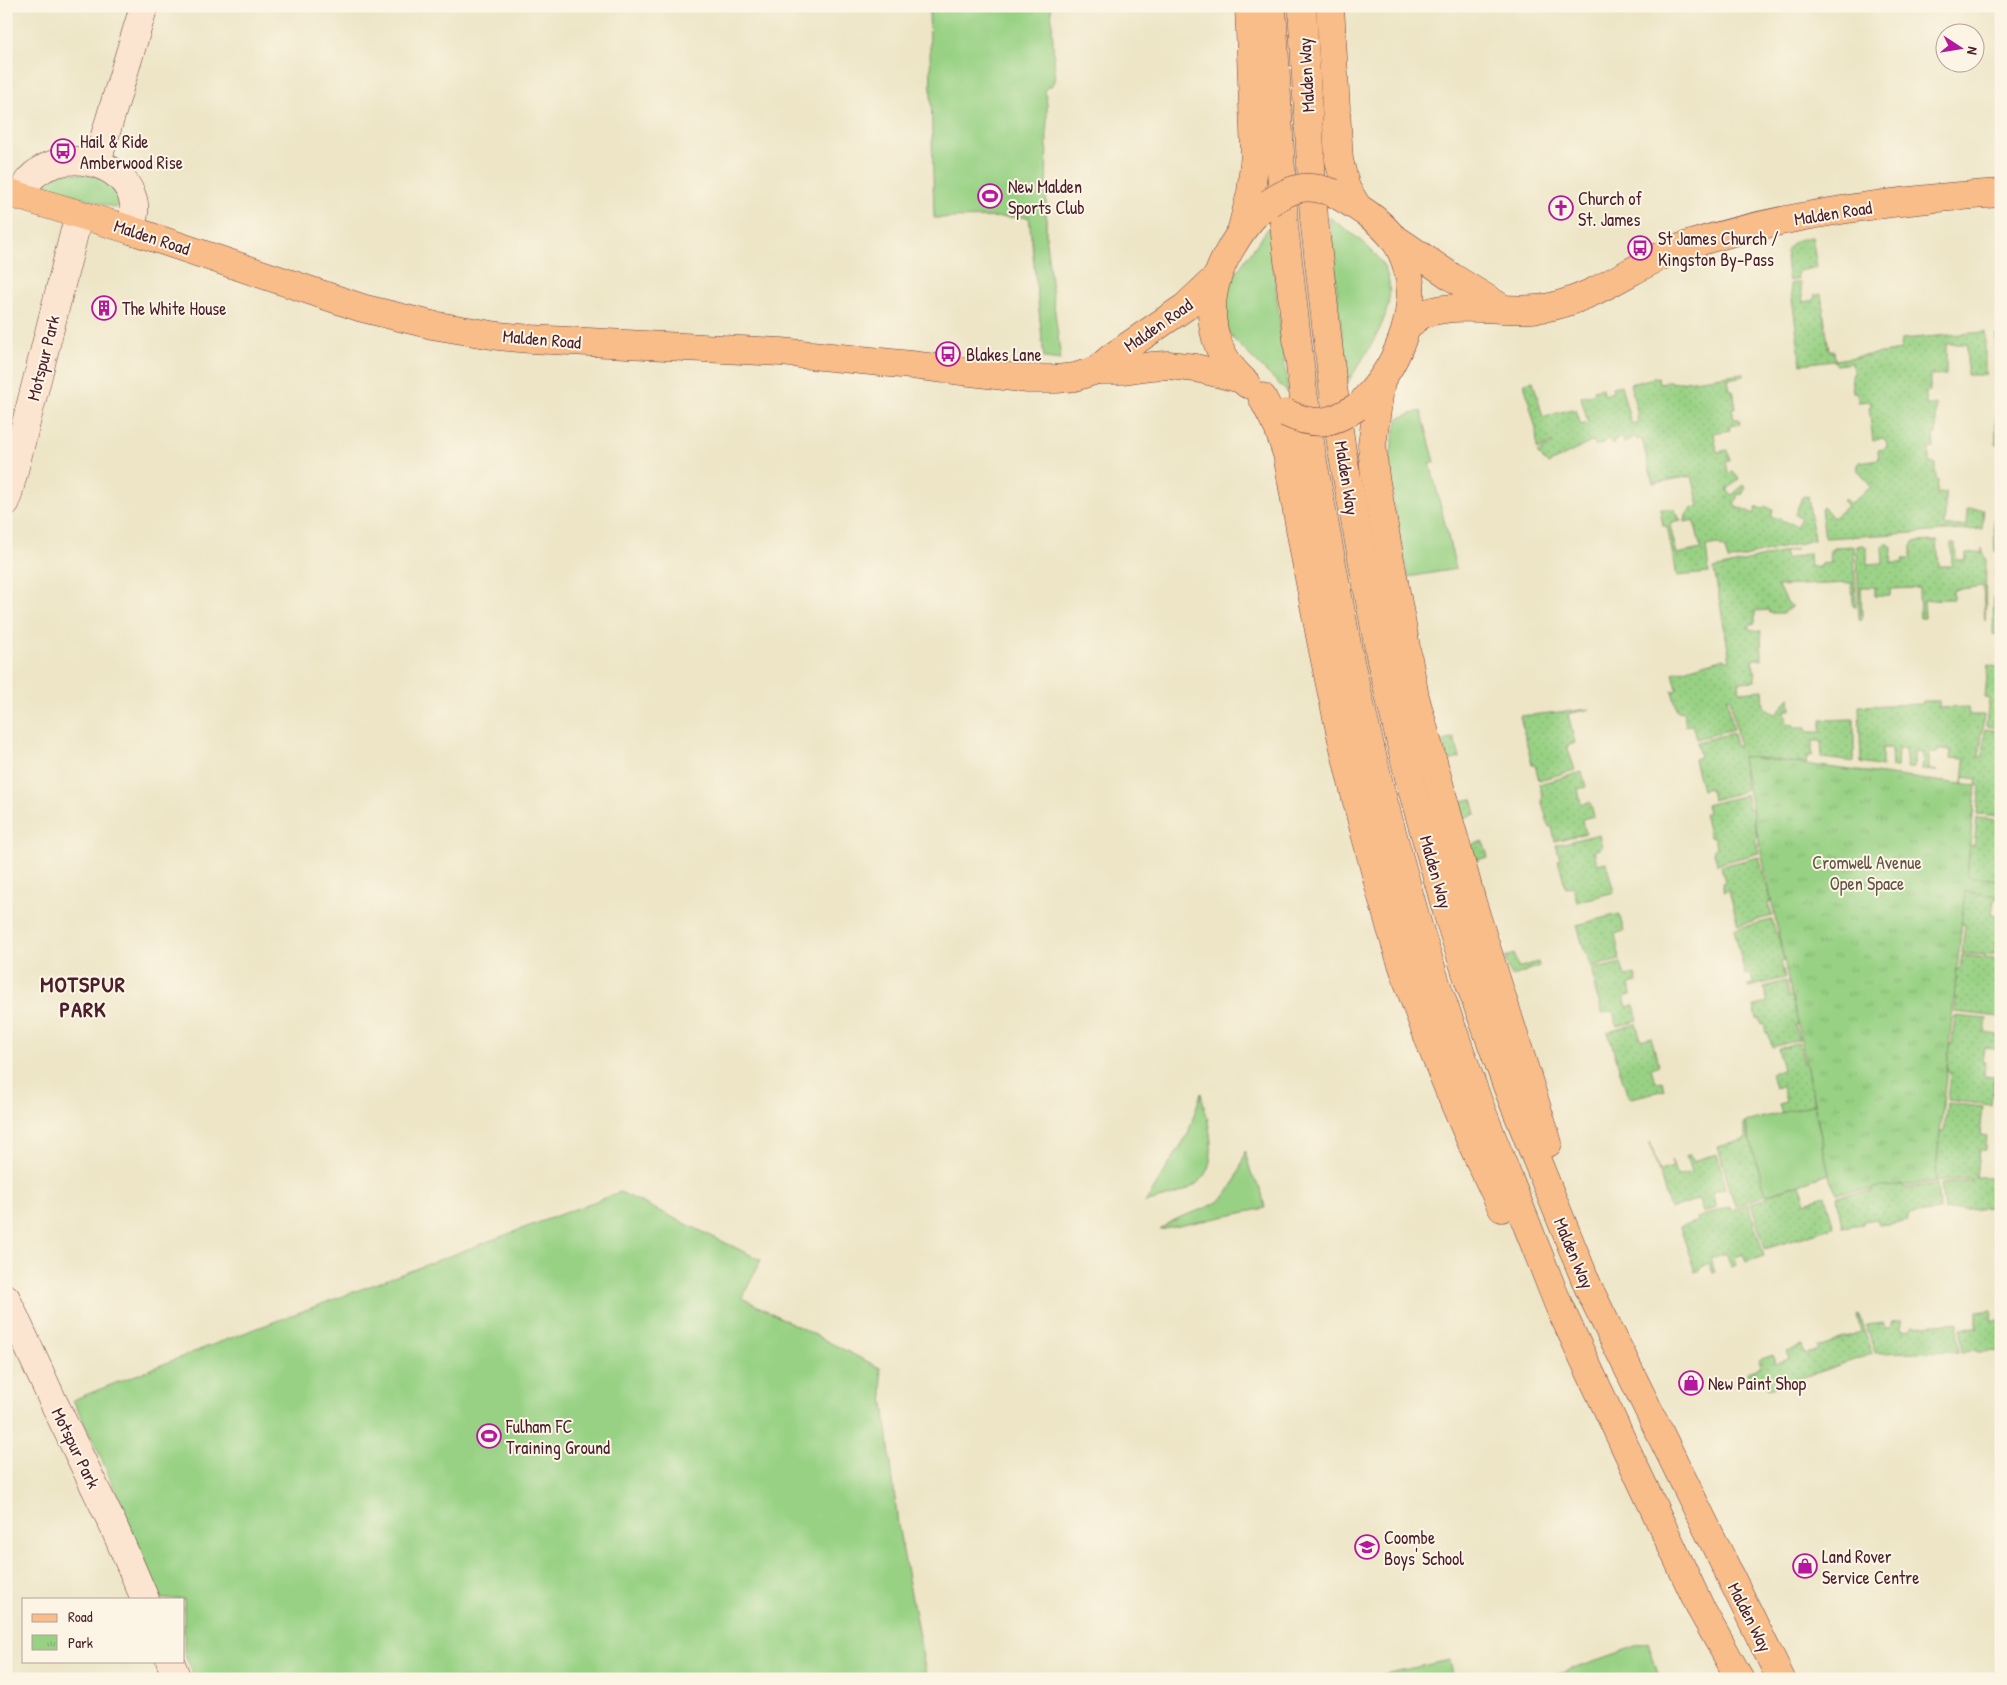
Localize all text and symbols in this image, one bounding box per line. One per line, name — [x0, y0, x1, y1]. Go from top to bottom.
north arrow — [1934, 22, 1984, 72]
street label: Malden Way — [1292, 37, 1320, 113]
text: N — [1963, 45, 1983, 57]
place label: Hail & Ride Amberwood Rise — [80, 129, 183, 175]
bus stop icon: Hail & Ride Amberwood Rise — [50, 138, 76, 164]
place label: New Malden Sports Club — [1008, 174, 1085, 220]
sports icon: New Malden Sports Club — [977, 183, 1003, 209]
place label: Church of St. James — [1578, 186, 1642, 232]
church icon: Church of St. James — [1548, 195, 1574, 221]
street label: Malden Road — [1792, 195, 1874, 231]
street label: Malden Road — [111, 213, 193, 261]
place label: St James Church / Kingston By-Pass — [1658, 226, 1779, 272]
bus stop icon: St James Church / Kingston By-Pass — [1627, 235, 1653, 261]
street label: Malden Road — [1119, 292, 1197, 358]
building icon: The White House — [91, 295, 117, 321]
place label: The White House — [122, 296, 226, 321]
street label: Motspur Park — [20, 312, 66, 403]
street label: Malden Road — [502, 323, 582, 355]
bus stop icon: Blakes Lane — [935, 341, 961, 367]
place label: Blakes Lane — [966, 342, 1042, 367]
street label: Malden Way — [1329, 439, 1365, 517]
street label: Malden Way — [1414, 833, 1458, 912]
park label: Cromwell Avenue Open Space — [1812, 850, 1922, 896]
district label: MOTSPUR PARK — [40, 969, 126, 1024]
street label: Malden Way — [1548, 1214, 1600, 1293]
shop icon: New Paint Shop — [1678, 1370, 1704, 1396]
place label: New Paint Shop — [1708, 1371, 1807, 1396]
street label: Motspur Park — [46, 1403, 107, 1493]
place label: Fulham FC Training Ground — [505, 1414, 610, 1460]
sports icon: Fulham FC Training Ground — [476, 1423, 502, 1449]
place label: Coombe Boys' School — [1384, 1525, 1464, 1571]
school or university icon: Coombe Boys' School — [1354, 1534, 1380, 1560]
place label: Land Rover Service Centre — [1822, 1544, 1919, 1590]
shop icon: Land Rover Service Centre — [1792, 1553, 1818, 1579]
street label: Malden Way — [1722, 1578, 1778, 1656]
legend — [22, 1598, 185, 1662]
text: Road — [68, 1606, 93, 1627]
text: Park — [68, 1632, 93, 1653]

